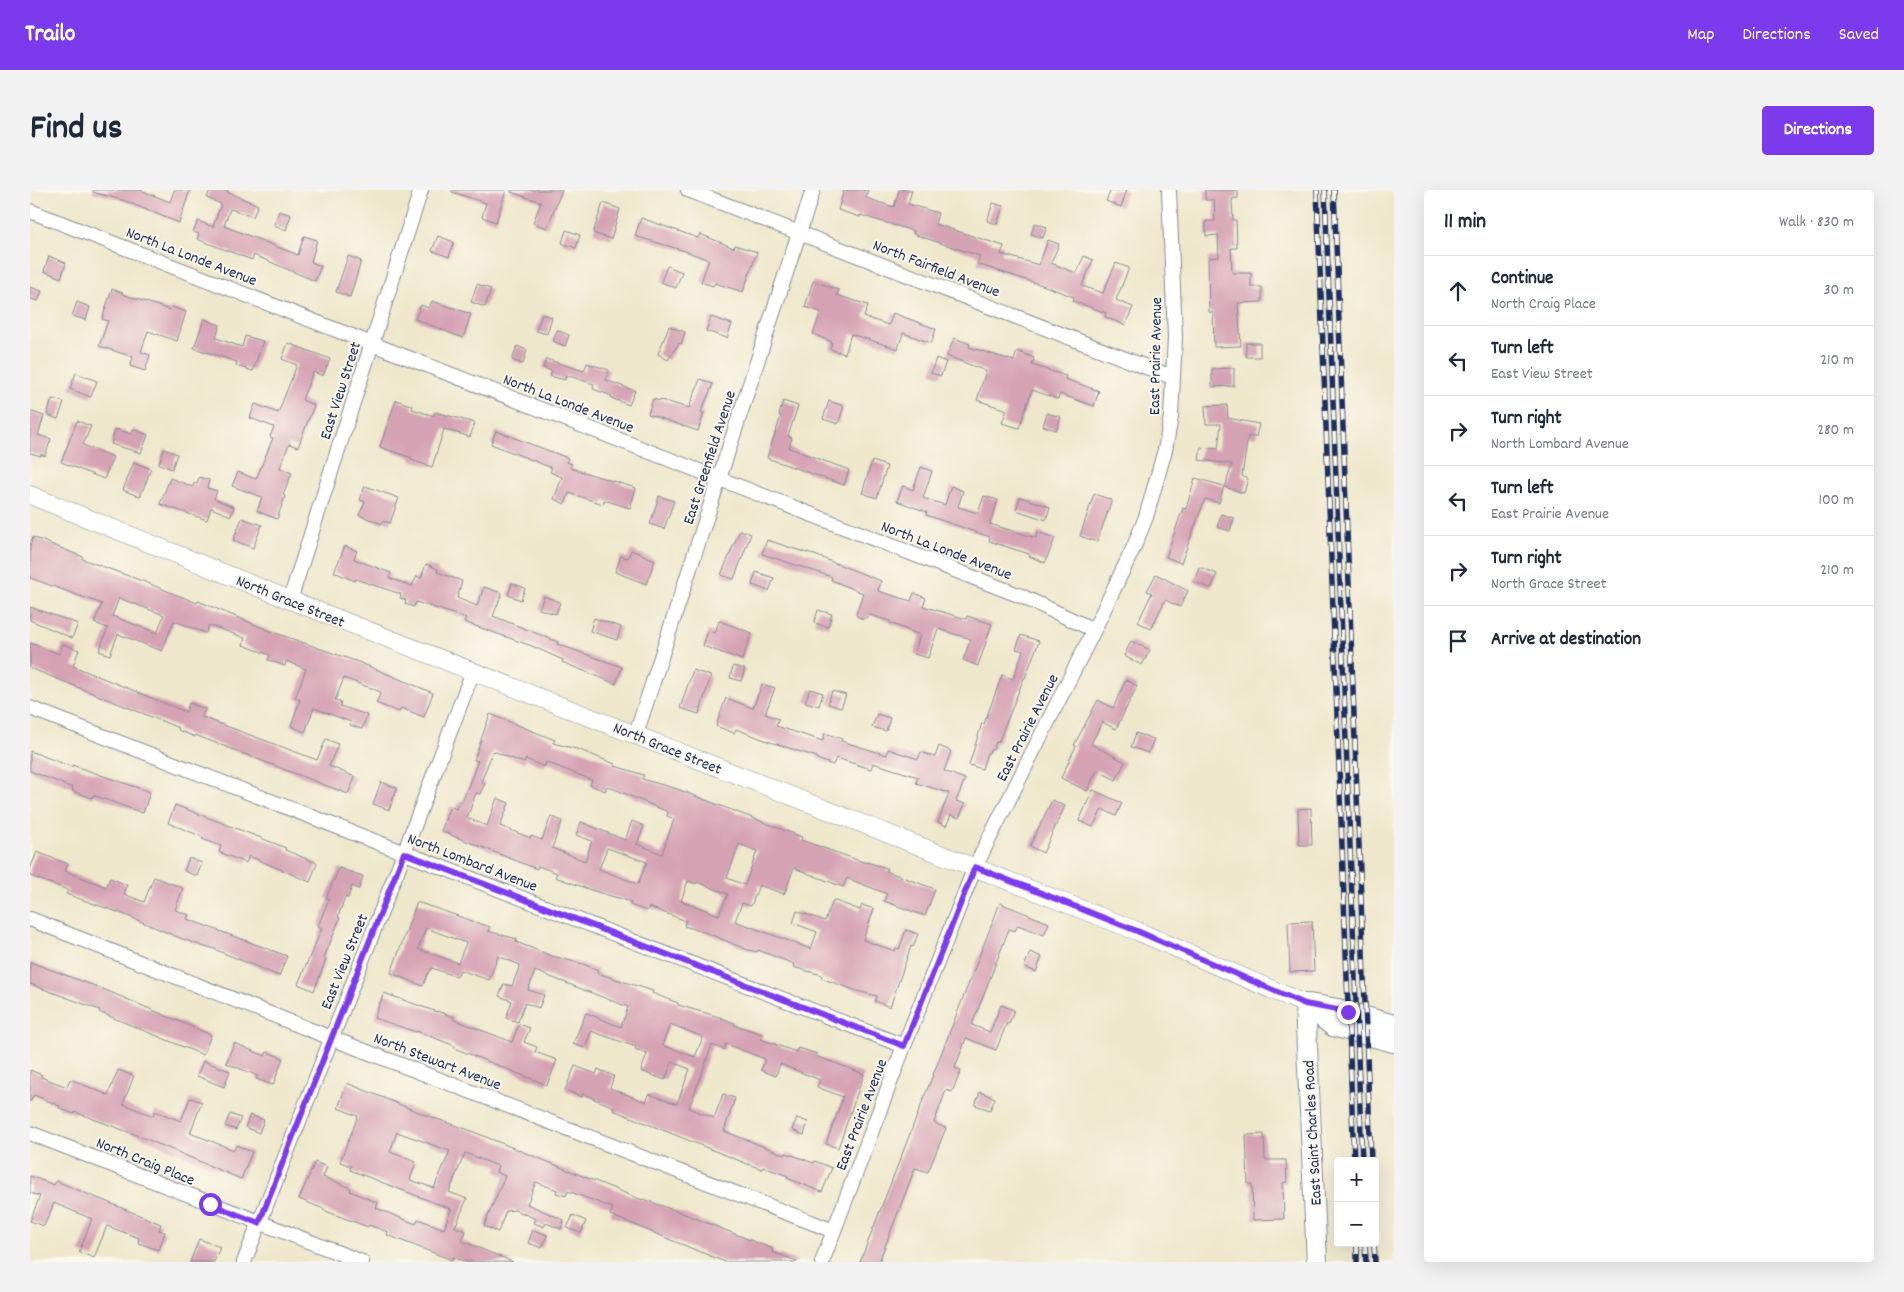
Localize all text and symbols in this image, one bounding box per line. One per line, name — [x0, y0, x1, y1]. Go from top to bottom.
text: Trailo — [25, 18, 76, 52]
text: Map — [1687, 23, 1714, 48]
text: Directions — [1742, 23, 1811, 48]
text: Saved — [1839, 23, 1879, 48]
text: Find us — [30, 105, 122, 155]
button: Directions — [1762, 106, 1874, 155]
text: 11 min — [1444, 208, 1486, 238]
text: Walk · 830 m — [1779, 211, 1854, 234]
street label: North La Londe Avenue — [122, 222, 260, 293]
street label: North Fairfield Avenue — [869, 234, 1003, 304]
text: Continue — [1491, 266, 1553, 293]
icon: ahead — [1444, 277, 1472, 305]
text: 30 m — [1824, 279, 1854, 302]
text: North Craig Place — [1491, 293, 1596, 316]
street label: East Prairie Avenue — [1144, 297, 1169, 415]
text: Turn left — [1491, 336, 1554, 363]
street label: East View Street — [315, 339, 368, 443]
icon: left — [1444, 347, 1472, 375]
text: 210 m — [1820, 349, 1854, 372]
text: East View Street — [1491, 363, 1593, 386]
street label: North La Londe Avenue — [499, 369, 637, 440]
street label: East Greenfield Avenue — [678, 388, 743, 528]
text: Turn right — [1491, 406, 1562, 433]
icon: right — [1444, 417, 1472, 445]
text: 280 m — [1817, 419, 1854, 442]
text: North Lombard Avenue — [1491, 433, 1629, 456]
text: Turn left — [1491, 476, 1554, 503]
icon: left — [1444, 487, 1472, 515]
text: 100 m — [1818, 489, 1854, 512]
text: East Prairie Avenue — [1491, 503, 1609, 526]
street label: North La Londe Avenue — [877, 516, 1015, 587]
text: Turn right — [1491, 546, 1562, 573]
icon: right — [1444, 557, 1472, 585]
text: 210 m — [1820, 559, 1854, 582]
street label: North Grace Street — [232, 570, 348, 635]
text: North Grace Street — [1491, 573, 1606, 596]
icon: arrive — [1444, 627, 1472, 655]
text: Arrive at destination — [1491, 627, 1641, 654]
street label: East Prairie Avenue — [991, 670, 1065, 786]
street label: North Grace Street — [609, 717, 725, 782]
street label: North Lombard Avenue — [404, 828, 541, 899]
street label: East View Street — [316, 910, 375, 1013]
route end — [1337, 1001, 1360, 1024]
street label: North Stewart Avenue — [370, 1027, 504, 1097]
street label: East Prairie Avenue — [830, 1056, 894, 1174]
street label: East Saint Charles Road — [1298, 1060, 1329, 1206]
street label: North Craig Place — [92, 1132, 198, 1193]
map controls — [1334, 1157, 1379, 1247]
button: + — [1334, 1157, 1379, 1202]
route start — [199, 1193, 222, 1216]
button: − — [1334, 1202, 1379, 1247]

